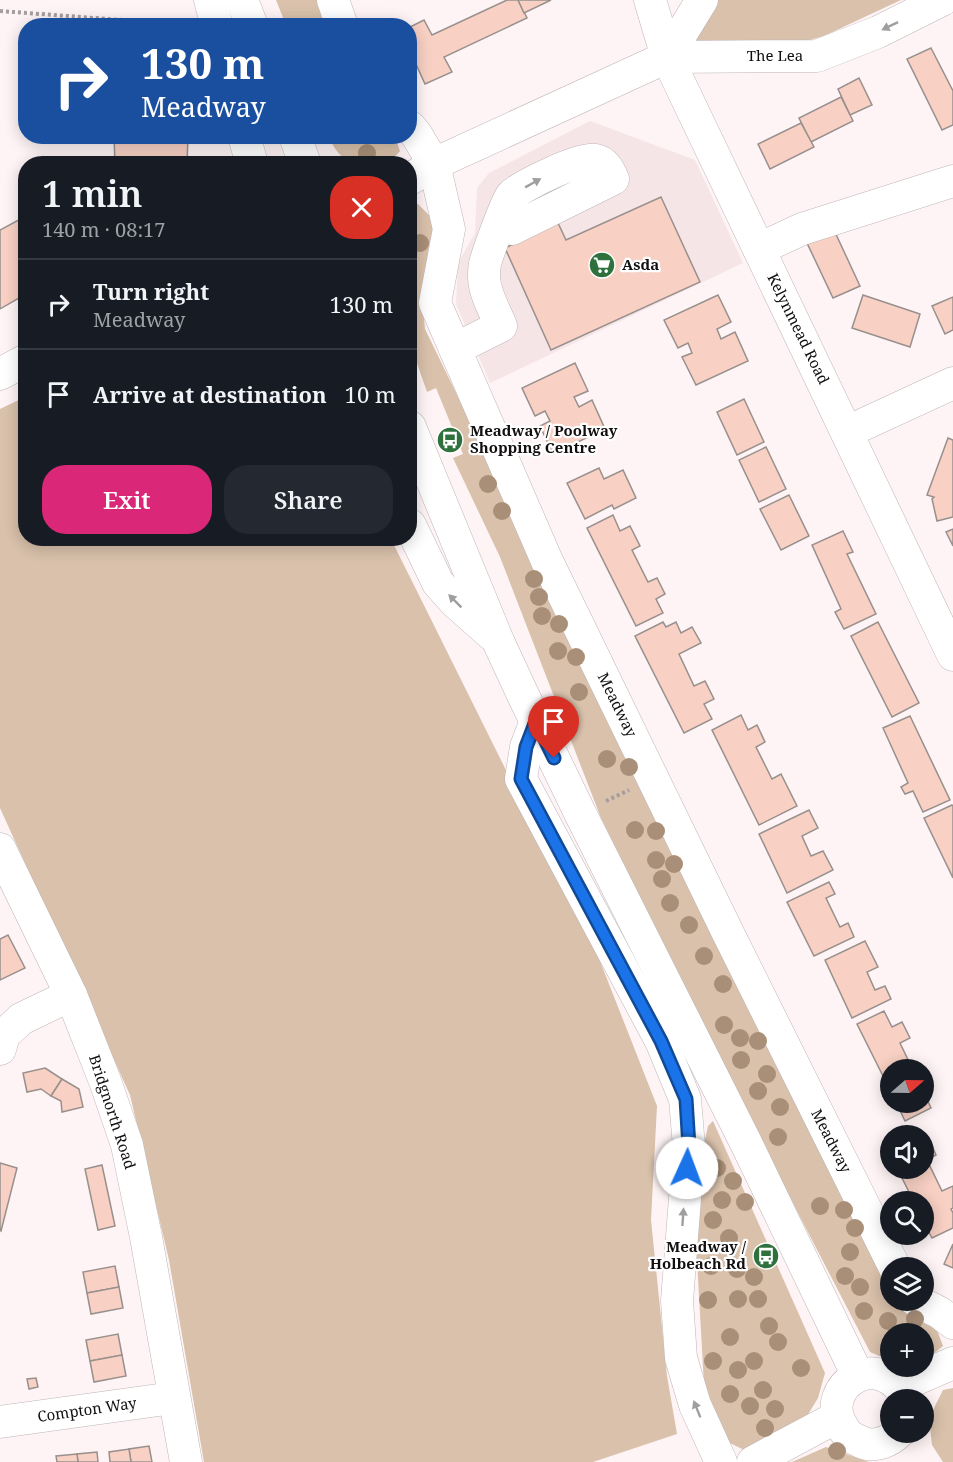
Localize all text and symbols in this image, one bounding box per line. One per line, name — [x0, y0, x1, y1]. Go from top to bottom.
one-way arrow — [881, 21, 898, 30]
text: 130 m — [141, 34, 265, 91]
icon: right — [42, 42, 120, 120]
street label: The Lea — [747, 45, 803, 65]
text: Meadway — [141, 88, 266, 125]
text: 1 min — [42, 169, 143, 218]
button: close — [330, 176, 393, 239]
one-way arrow — [525, 178, 542, 188]
text: 140 m · 08:17 — [42, 216, 165, 243]
supermarket icon: Asda — [587, 250, 617, 280]
place label: Asda — [622, 254, 659, 274]
street label: Kelynmead Road — [763, 270, 834, 387]
text: Turn right — [93, 276, 209, 306]
icon: right — [42, 288, 75, 321]
text: 130 m — [330, 289, 393, 319]
text: Meadway — [93, 306, 185, 333]
icon: arrive — [42, 378, 75, 411]
text: Arrive at destination — [93, 379, 327, 409]
text: 10 m — [345, 379, 396, 409]
place label: Meadway / Poolway Shopping Centre — [470, 420, 618, 457]
bus stop icon: Meadway / Poolway Shopping Centre — [435, 425, 465, 455]
button: Exit — [42, 465, 212, 534]
button: Share — [224, 465, 393, 534]
one-way arrow — [449, 595, 463, 609]
street label: Meadway — [594, 669, 642, 741]
pin — [528, 696, 579, 758]
icon: arrive — [537, 705, 570, 738]
street label: Bridgnorth Road — [85, 1052, 141, 1171]
north arrow — [880, 1059, 934, 1113]
map controls — [880, 1059, 934, 1443]
street label: Meadway — [807, 1105, 857, 1176]
button: sound — [880, 1125, 934, 1179]
position arrow — [655, 1136, 719, 1200]
button: search — [880, 1191, 934, 1245]
one-way arrow — [679, 1207, 688, 1226]
place label: Meadway / Holbeach Rd — [650, 1236, 747, 1273]
bus stop icon: Meadway / Holbeach Rd — [751, 1241, 781, 1271]
button: layers — [880, 1257, 934, 1311]
button: + — [880, 1323, 934, 1377]
button: − — [880, 1389, 934, 1443]
street label: Compton Way — [36, 1392, 138, 1426]
one-way arrow — [692, 1399, 702, 1417]

